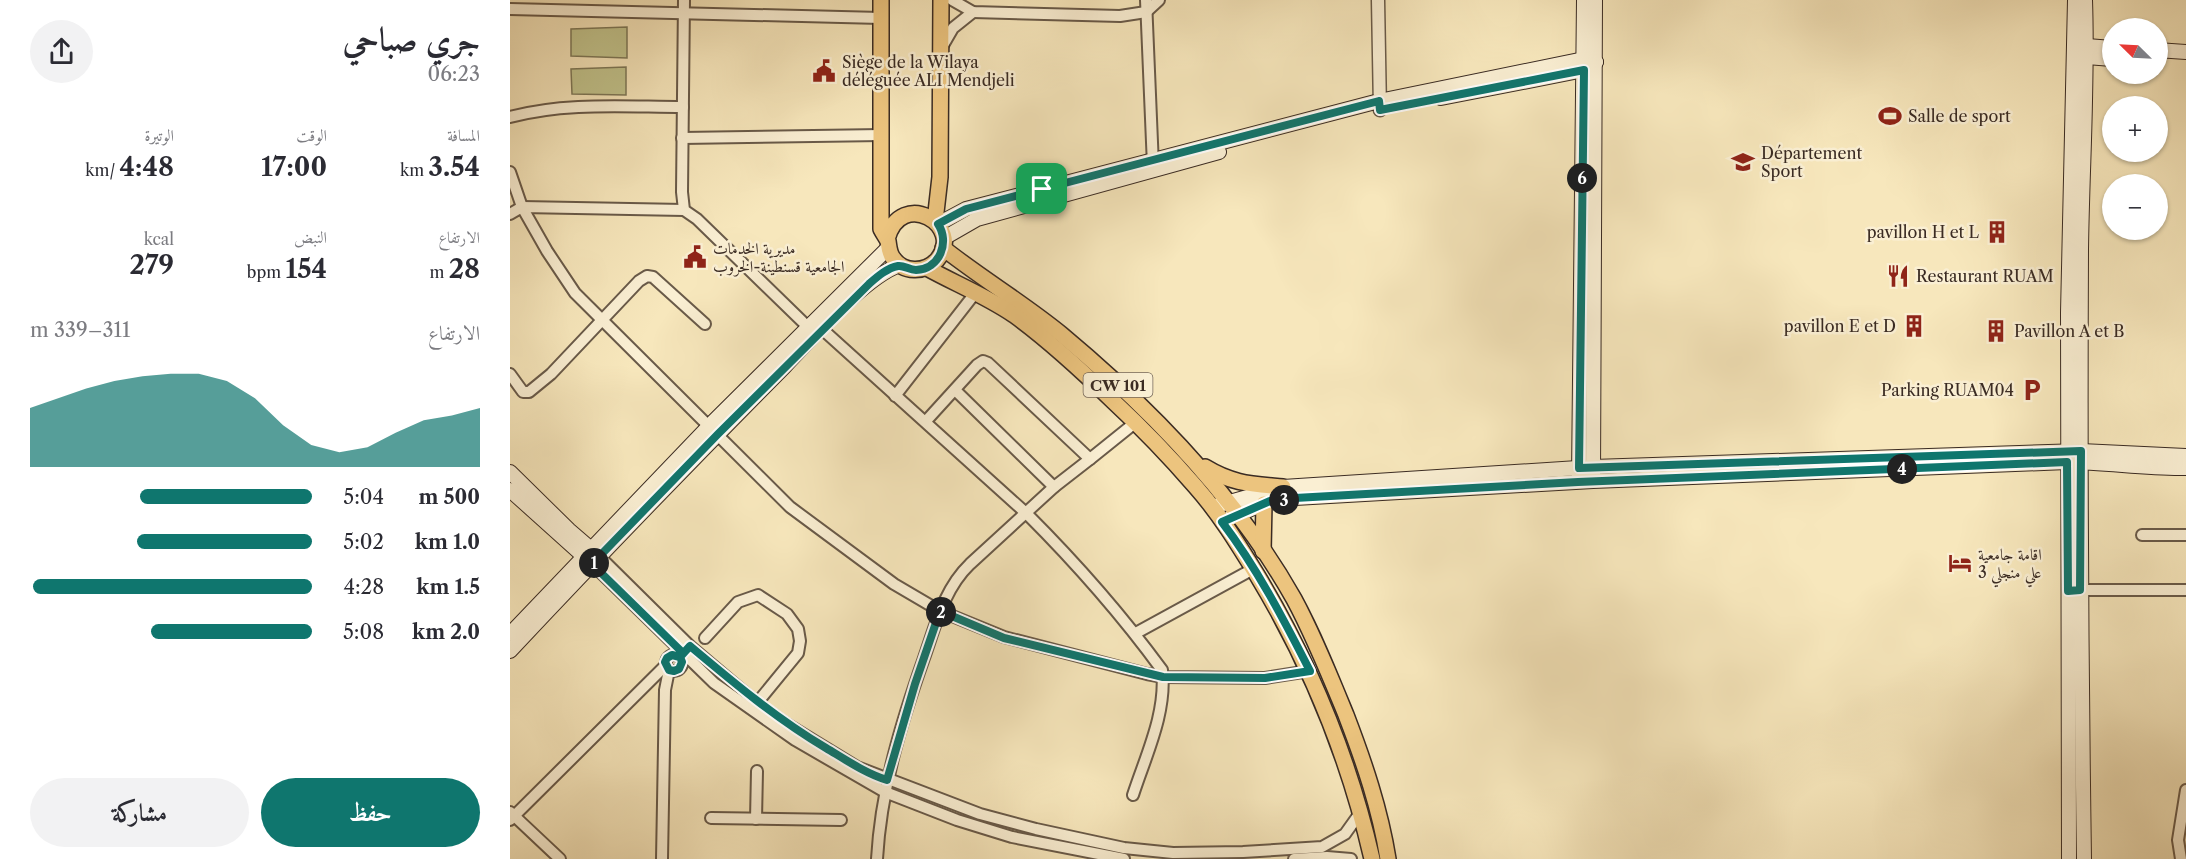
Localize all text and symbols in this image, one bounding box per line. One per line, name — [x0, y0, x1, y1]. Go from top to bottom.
north arrow — [2102, 18, 2168, 84]
map controls — [2102, 18, 2168, 240]
text: جري صباحي — [343, 19, 480, 60]
button: share — [30, 20, 93, 83]
place label: Siège de la Wilaya déléguée ALI Mendjeli — [842, 52, 1015, 90]
public building icon: Siège de la Wilaya déléguée ALI Mendjeli — [811, 58, 837, 84]
text: 06:23 — [427, 62, 480, 86]
button: + — [2102, 96, 2168, 162]
sports icon: Salle de sport — [1877, 103, 1903, 129]
place label: Salle de sport — [1908, 106, 2011, 126]
text: الوتيرة — [144, 125, 174, 145]
text: الوقت — [296, 125, 327, 145]
text: المسافة — [447, 125, 480, 145]
place label: Département Sport — [1761, 143, 1862, 181]
school or university icon: Département Sport — [1730, 149, 1756, 175]
text: 4:48 — [119, 151, 174, 183]
text: 17:00 — [261, 151, 327, 183]
text: 3.54 — [428, 151, 480, 183]
text: /km — [85, 160, 119, 180]
text: km — [400, 160, 428, 180]
pin — [1016, 163, 1067, 214]
pin: 6 — [1567, 163, 1597, 193]
text: 6 — [1577, 168, 1587, 188]
icon: arrive — [1025, 172, 1058, 205]
button: − — [2102, 174, 2168, 240]
building icon: pavillon H et L — [1984, 219, 2010, 245]
place label: pavillon H et L — [1867, 222, 1980, 242]
text: النبض — [294, 227, 327, 247]
text: الارتفاع — [438, 227, 480, 247]
text: kcal — [144, 229, 174, 249]
place label: مديرية الخدمات الجامعية قسنطينة-الخروب — [713, 238, 845, 277]
public building icon: مديرية الخدمات الجامعية قسنطينة-الخروب — [682, 244, 708, 270]
text: 279 — [130, 249, 174, 281]
text: 154 — [286, 253, 327, 285]
text: 28 — [449, 253, 480, 285]
text: bpm — [247, 262, 286, 282]
text: m — [429, 262, 449, 282]
restaurant icon: Restaurant RUAM — [1885, 263, 1911, 289]
place label: Restaurant RUAM — [1916, 266, 2054, 286]
building icon: pavillon E et D — [1901, 313, 1927, 339]
place label: pavillon E et D — [1784, 316, 1896, 336]
text: 311–339 m — [30, 318, 130, 342]
building icon: Pavillon A et B — [1983, 318, 2009, 344]
text: الارتفاع — [428, 321, 480, 345]
place label: Pavillon A et B — [2014, 321, 2124, 341]
road number: CW 101 — [1084, 373, 1152, 397]
parking icon: Parking RUAM04 — [2019, 377, 2045, 403]
place label: Parking RUAM04 — [1881, 380, 2014, 400]
pin: 4 — [1887, 454, 1917, 484]
text: 4 — [1897, 459, 1907, 479]
text: 5:04 — [343, 485, 384, 509]
text: 500 m — [419, 485, 480, 509]
pin: 3 — [1269, 485, 1299, 515]
text: 3 — [1279, 490, 1289, 510]
text: 5:02 — [343, 530, 384, 554]
text: 1.0 km — [415, 530, 480, 554]
place label: اقامة جامعية علي منجلي 3 — [1978, 544, 2042, 588]
pin: 1 — [579, 548, 609, 578]
hotel icon: اقامة جامعية علي منجلي 3 — [1947, 550, 1973, 576]
text: 1 — [590, 553, 598, 573]
text: 4:28 — [343, 575, 384, 599]
text: 1.5 km — [416, 575, 480, 599]
pin: 2 — [926, 597, 956, 627]
text: 2 — [936, 602, 946, 622]
text: 5:08 — [343, 620, 384, 644]
text: 2.0 km — [412, 620, 480, 644]
button: مشاركة — [30, 778, 249, 847]
button: حفظ — [261, 778, 480, 847]

